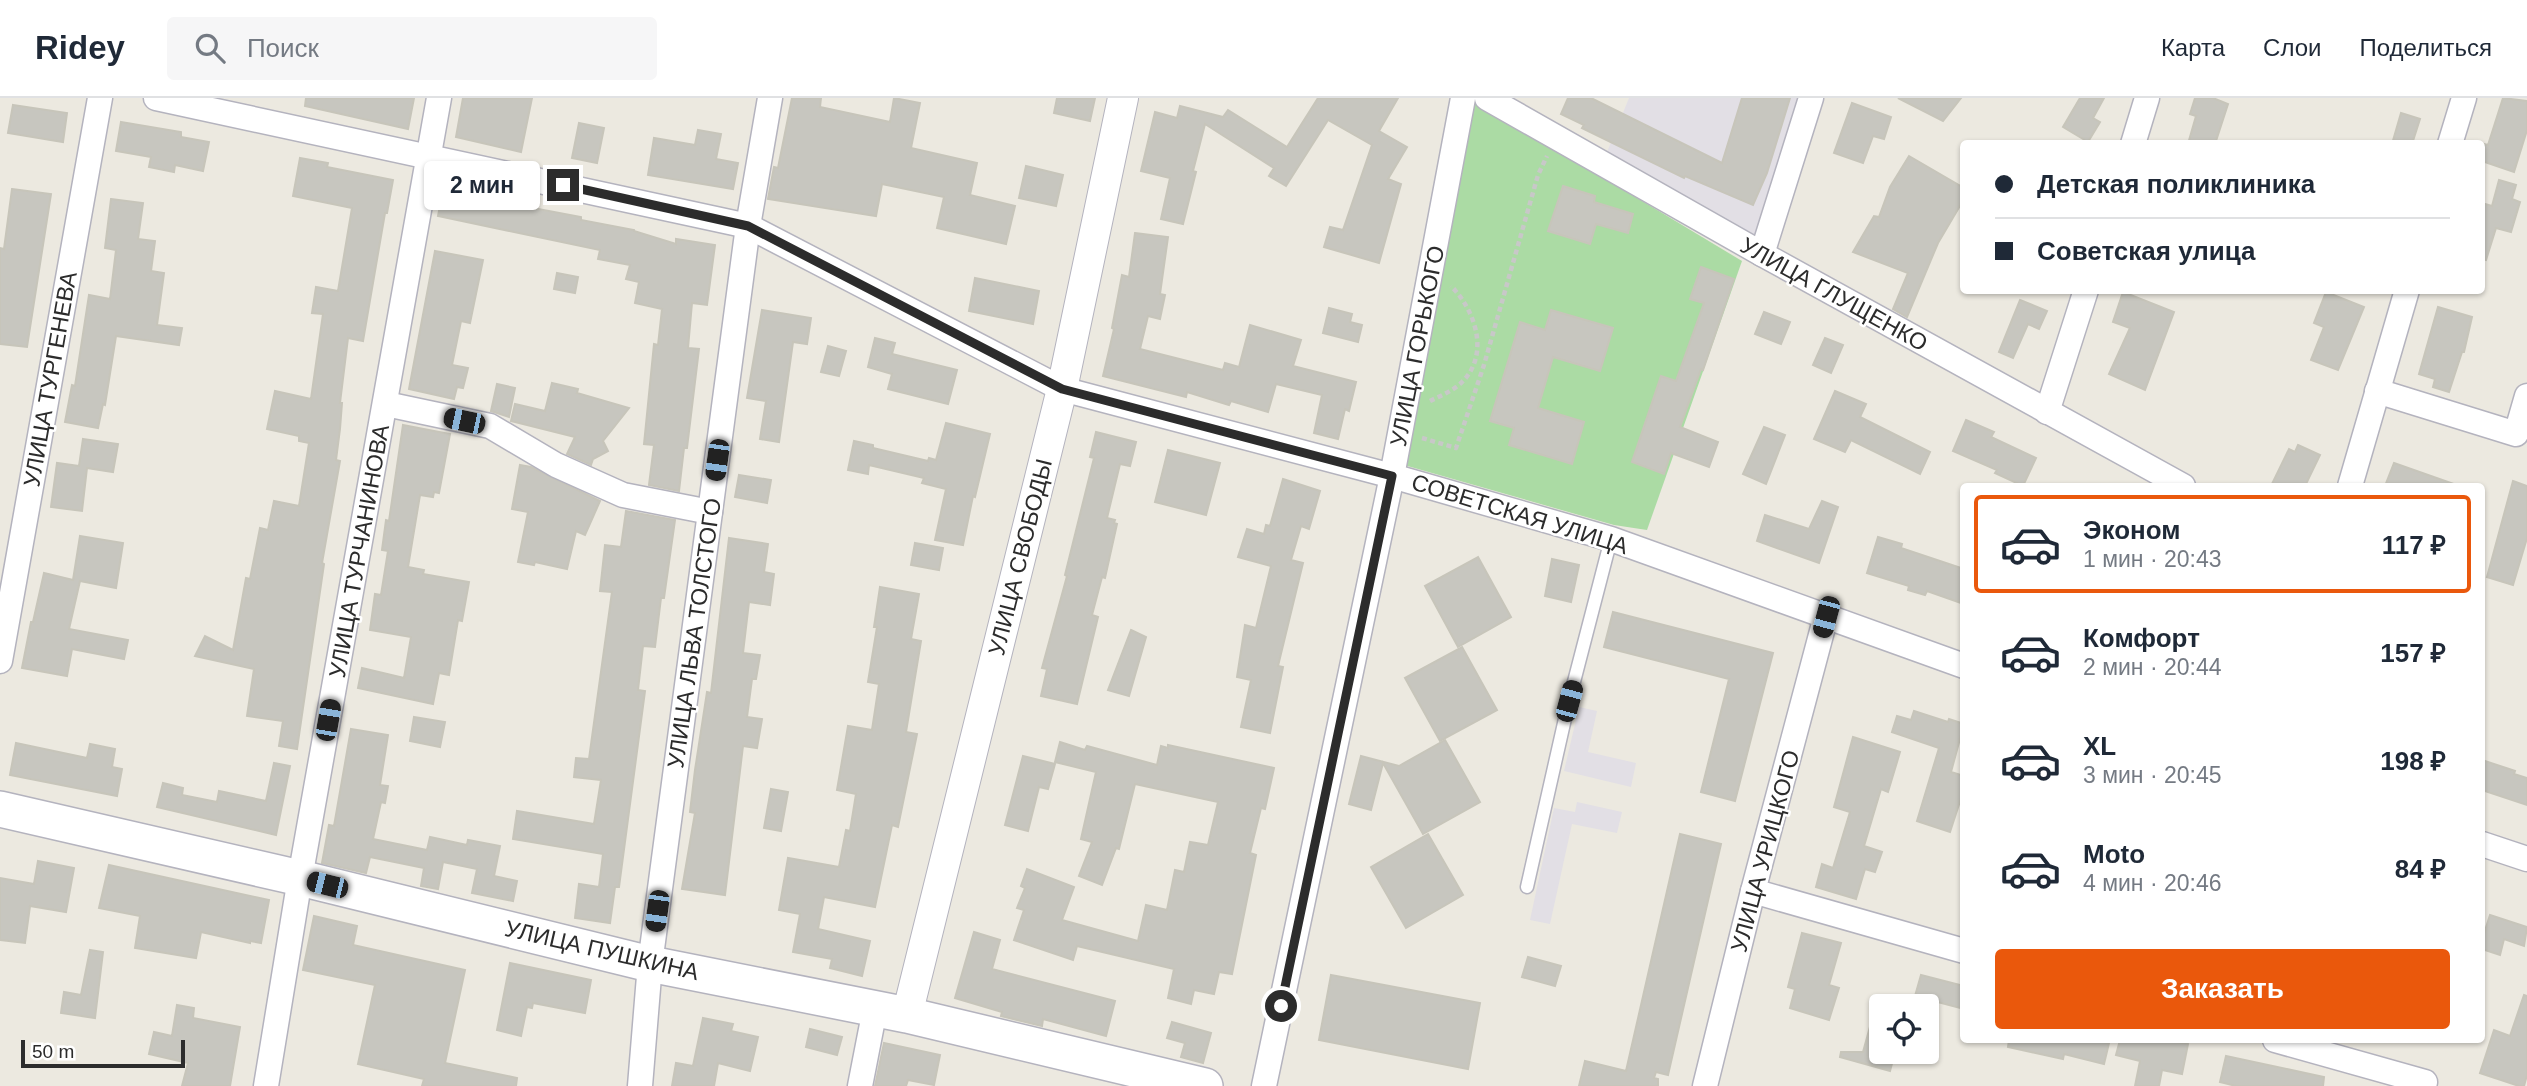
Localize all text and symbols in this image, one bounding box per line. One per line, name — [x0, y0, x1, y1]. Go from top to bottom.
search box — [167, 17, 657, 80]
text: Ridey — [35, 29, 125, 66]
icon: search — [191, 29, 229, 67]
text: Поиск — [247, 33, 319, 63]
text: Карта — [2161, 34, 2225, 61]
text: Слои — [2263, 34, 2321, 61]
text: Поделиться — [2359, 34, 2492, 61]
callout: 2 мин — [423, 160, 538, 210]
route end — [547, 169, 579, 201]
text: Детская поликлиника — [2037, 169, 2315, 199]
text: 2 мин — [450, 172, 514, 198]
street label: УЛИЦА ГЛУЩЕНКО — [1736, 232, 1932, 356]
text: Советская улица — [2037, 236, 2256, 266]
street label: УЛИЦА ГОРЬКОГО — [1385, 243, 1449, 449]
street label: УЛИЦА ТУРГЕНЕВА — [18, 269, 82, 489]
car — [442, 406, 487, 436]
street label: УЛИЦА ТУРЧАНИНОВА — [324, 422, 394, 680]
car — [704, 438, 731, 482]
street label: УЛИЦА СВОБОДЫ — [983, 456, 1057, 658]
street label: СОВЕТСКАЯ УЛИЦА — [1409, 469, 1632, 560]
street label: УЛИЦА ЛЬВА ТОЛСТОГО — [662, 496, 726, 770]
icon: car — [1999, 513, 2062, 576]
text: Эконом — [2083, 515, 2181, 545]
text: 117 ₽ — [2382, 530, 2446, 560]
text: 1 мин · 20:43 — [2083, 546, 2222, 572]
car — [1811, 594, 1842, 640]
icon: car — [1999, 621, 2062, 684]
text: Комфорт — [2083, 623, 2200, 653]
text: 157 ₽ — [2380, 638, 2446, 668]
text: 2 мин · 20:44 — [2083, 654, 2222, 680]
car — [1554, 678, 1585, 724]
car — [315, 697, 342, 743]
icon: car — [1999, 729, 2062, 792]
text: XL — [2083, 731, 2116, 761]
text: 198 ₽ — [2380, 746, 2446, 776]
street label: УЛИЦА УРИЦКОГО — [1726, 747, 1804, 955]
text: 3 мин · 20:45 — [2083, 762, 2222, 788]
icon: car — [1999, 837, 2062, 900]
text: Moto — [2083, 839, 2145, 869]
text: 84 ₽ — [2395, 854, 2446, 884]
car — [305, 870, 350, 900]
text: 4 мин · 20:46 — [2083, 870, 2222, 896]
car — [644, 889, 671, 933]
street label: УЛИЦА ПУШКИНА — [502, 915, 702, 985]
button: Заказать — [1995, 949, 2450, 1029]
route start — [1265, 990, 1297, 1022]
map controls — [1869, 994, 1939, 1064]
button: locate — [1869, 994, 1939, 1064]
scale bar — [21, 1037, 186, 1069]
text: 50 m — [32, 1041, 74, 1062]

